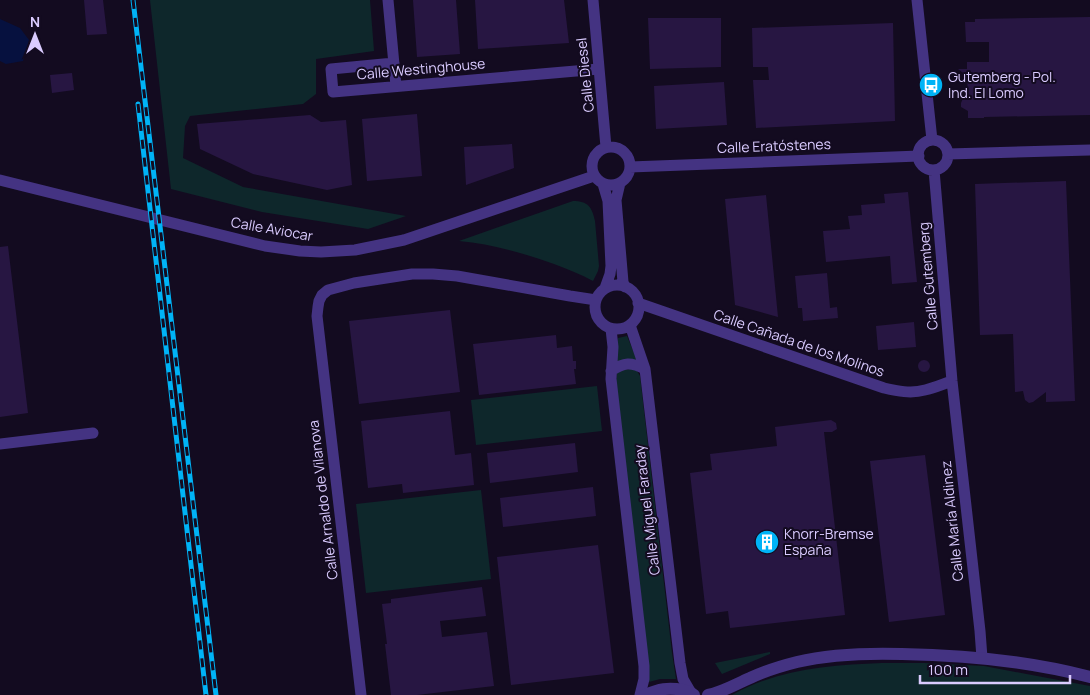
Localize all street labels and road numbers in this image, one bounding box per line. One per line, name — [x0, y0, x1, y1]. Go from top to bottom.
street label: Calle Diesel — [571, 37, 598, 113]
street label: Calle Westinghouse — [356, 53, 486, 84]
street label: Calle Eratóstenes — [717, 134, 831, 157]
street label: Calle Aviocar — [230, 212, 315, 245]
street label: Calle Gutemberg — [913, 221, 942, 331]
street label: Calle Cañada de los Molinos — [711, 304, 887, 381]
street label: Calle Arnaldo de Vilanova — [303, 419, 342, 581]
street label: Calle Miguel Faraday — [629, 443, 664, 576]
street label: Calle María Aldinez — [936, 460, 967, 582]

